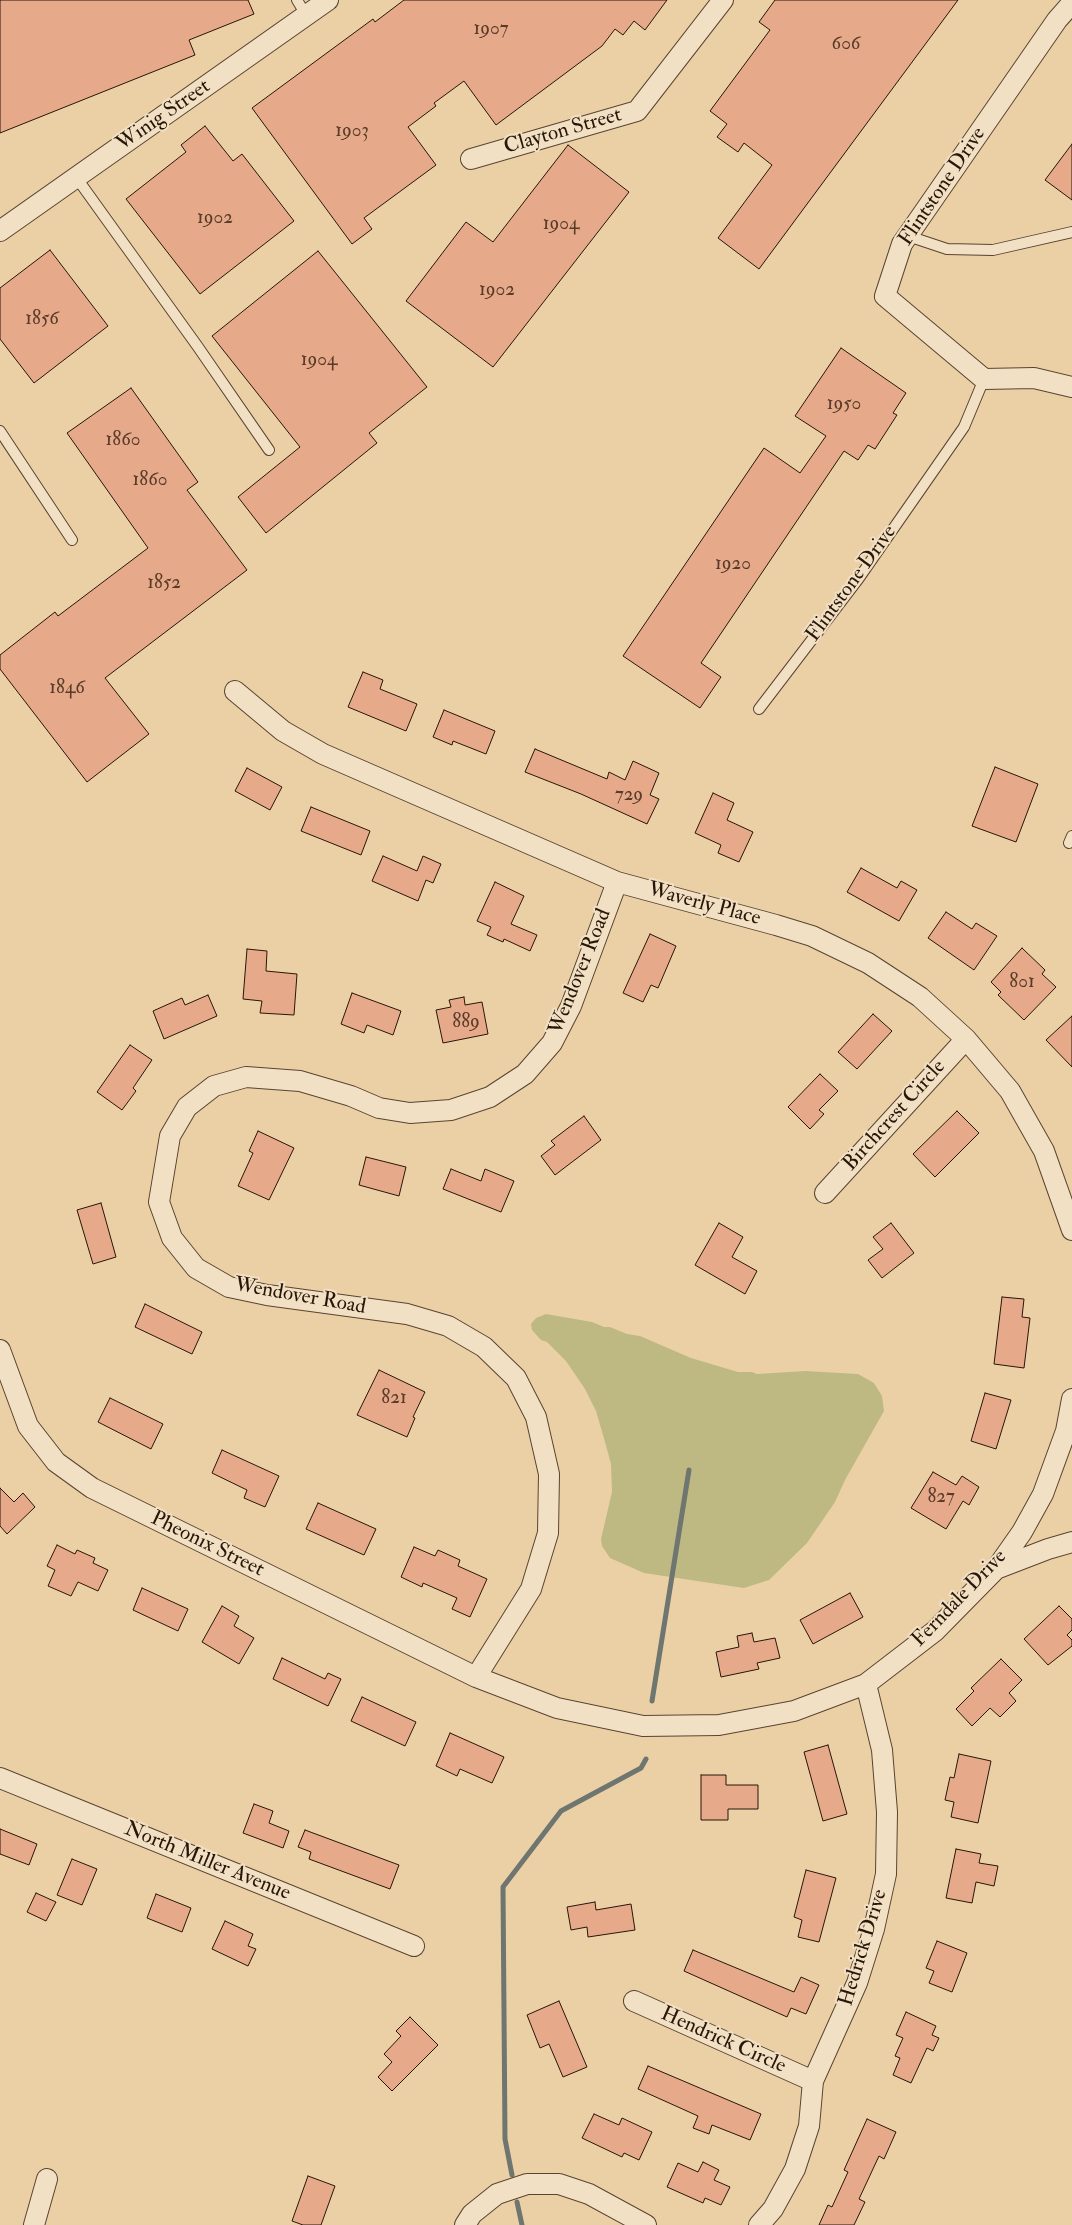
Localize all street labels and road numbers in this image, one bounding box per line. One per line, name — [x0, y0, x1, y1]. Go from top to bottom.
street label: Winig Street — [112, 74, 216, 158]
street label: Clayton Street — [501, 103, 625, 161]
street label: Flintstone Drive — [894, 123, 992, 251]
street label: Flintstone Drive — [801, 521, 903, 647]
street label: Waverly Place — [645, 878, 763, 932]
street label: Wendover Road — [544, 906, 618, 1038]
street label: Birchcrest Circle — [838, 1055, 952, 1177]
street label: Wendover Road — [232, 1273, 368, 1321]
street label: Pheonix Street — [146, 1507, 268, 1583]
street label: Ferndale Drive — [907, 1545, 1013, 1653]
street label: North Miller Avenue — [120, 1817, 294, 1907]
street label: Hedrick Drive — [834, 1887, 894, 2009]
street label: Hendrick Circle — [657, 2002, 789, 2080]

